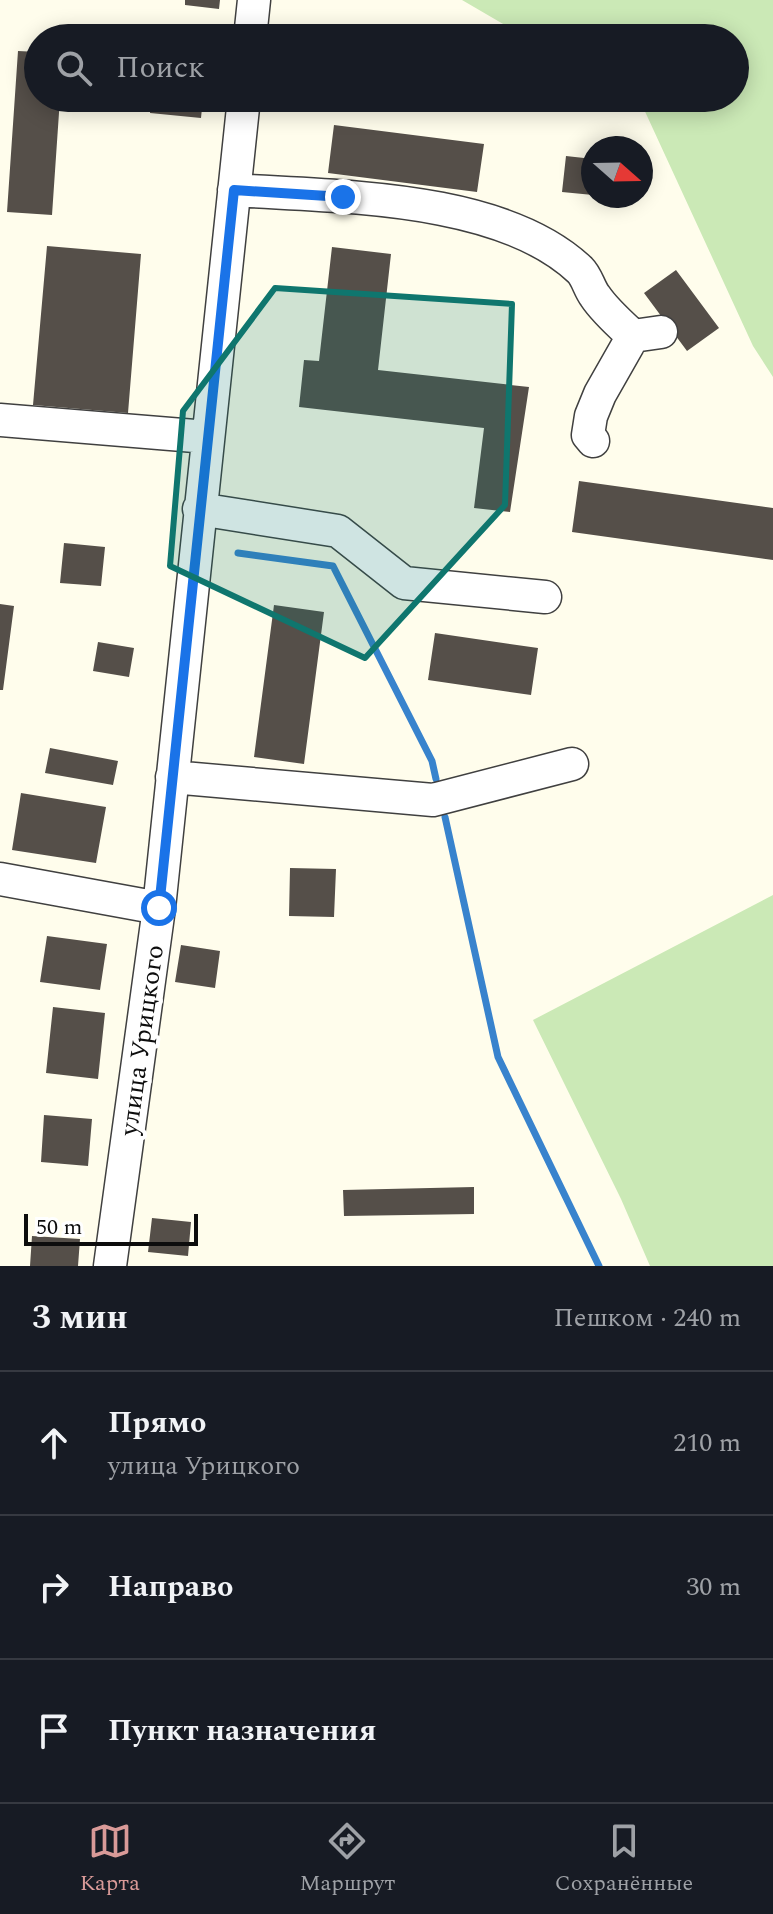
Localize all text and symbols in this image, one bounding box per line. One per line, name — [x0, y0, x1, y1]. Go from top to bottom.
search box — [24, 24, 749, 112]
text: Поиск — [116, 45, 205, 91]
icon: search — [52, 46, 96, 90]
north arrow — [581, 136, 653, 208]
route end — [325, 179, 361, 215]
route start — [141, 890, 177, 926]
street label: улица Урицкого — [109, 942, 175, 1139]
scale bar — [24, 1210, 198, 1246]
text: 50 m — [36, 1211, 82, 1244]
text: 3 мин — [32, 1292, 128, 1344]
text: Пешком · 240 m — [554, 1298, 741, 1338]
text: Прямо — [108, 1400, 206, 1446]
icon: ahead — [32, 1421, 76, 1465]
text: 210 m — [673, 1423, 741, 1463]
text: улица Урицкого — [108, 1446, 300, 1486]
text: Направо — [108, 1564, 233, 1610]
icon: right — [32, 1565, 76, 1609]
text: 30 m — [686, 1567, 741, 1607]
text: Пункт назначения — [108, 1708, 376, 1754]
icon: arrive — [32, 1709, 76, 1753]
tab: Карта — [80, 1819, 140, 1900]
tab: Маршрут — [299, 1819, 395, 1900]
tab: Сохранённые — [555, 1819, 693, 1900]

